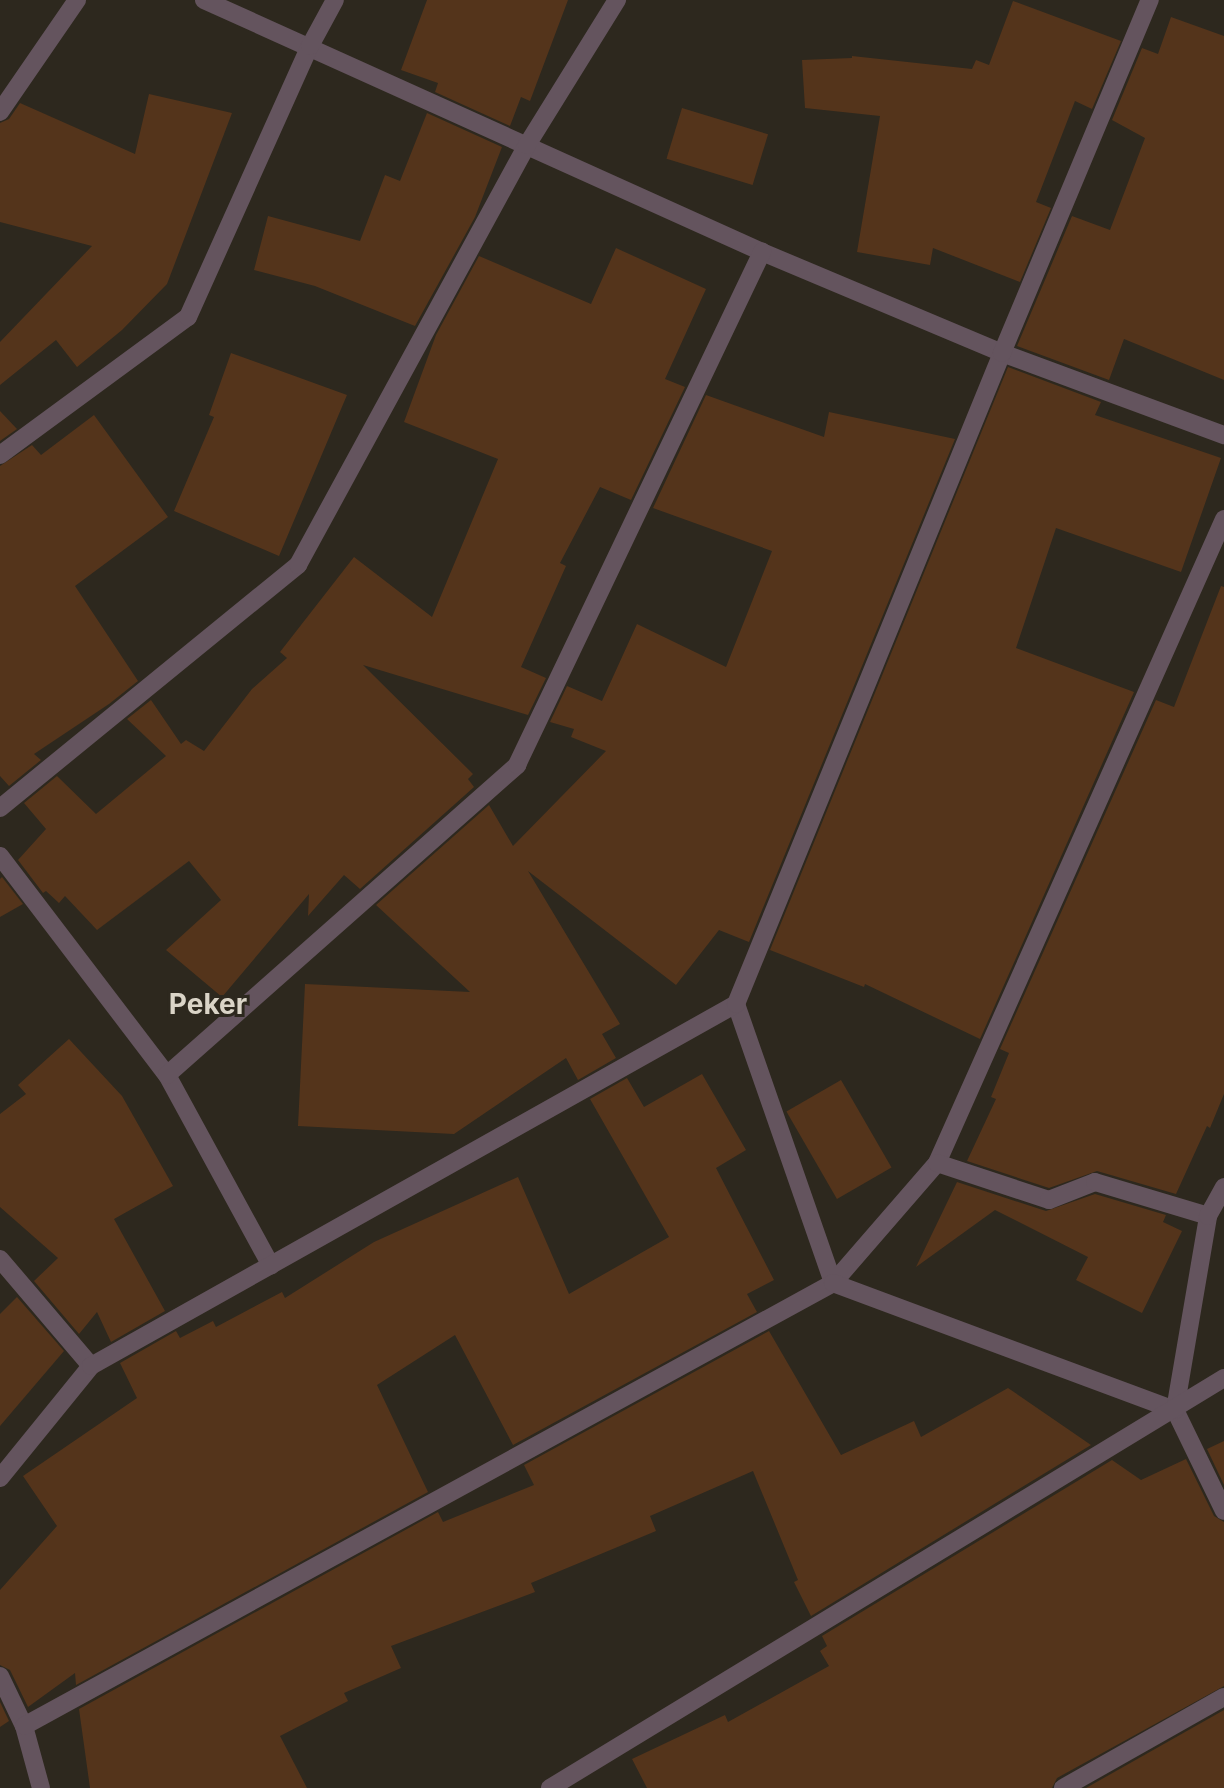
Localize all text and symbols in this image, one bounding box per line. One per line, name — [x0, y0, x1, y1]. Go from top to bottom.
district label: Peker — [169, 987, 247, 1021]

